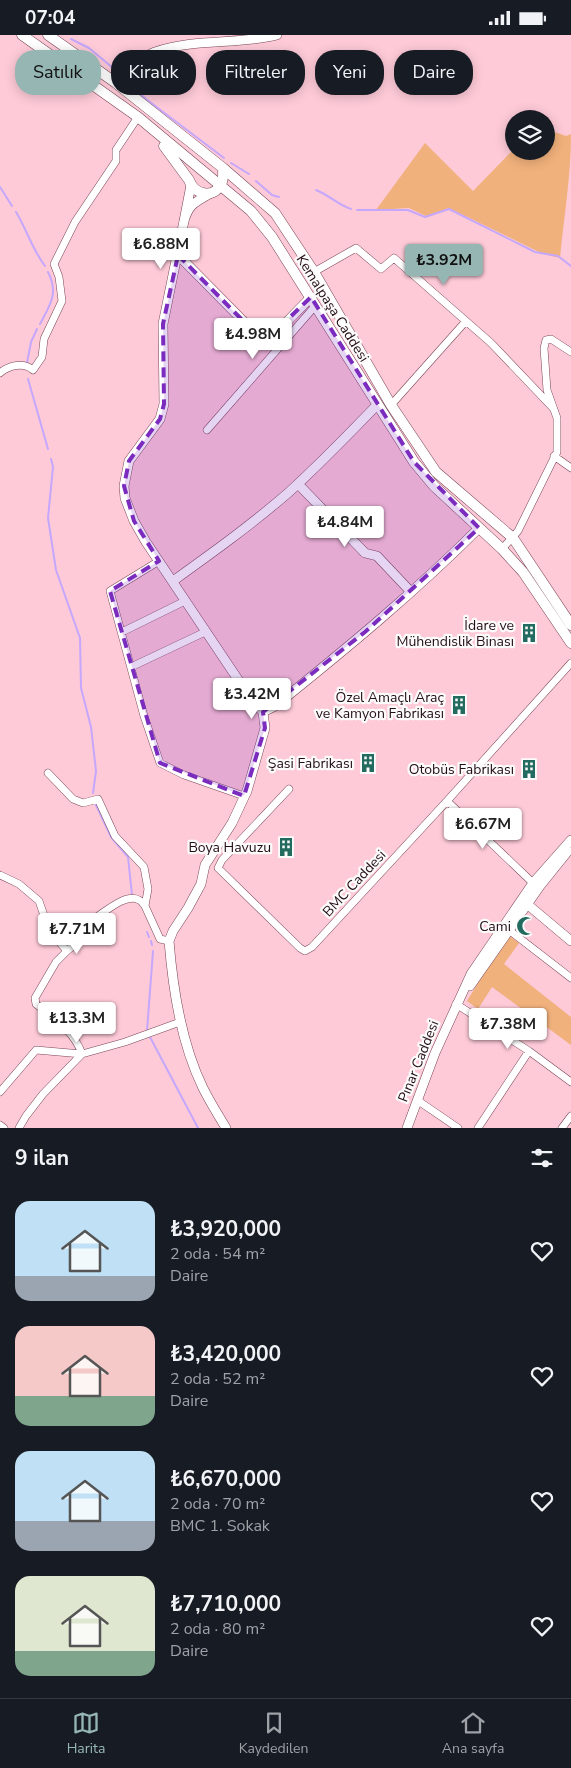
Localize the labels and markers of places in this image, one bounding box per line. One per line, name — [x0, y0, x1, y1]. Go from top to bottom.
pin: ₺6.88M — [120, 227, 202, 270]
pin: ₺3.92M — [403, 243, 485, 286]
pin: ₺4.98M — [212, 317, 294, 360]
pin: ₺4.84M — [304, 505, 386, 548]
place label: İdare ve Mühendislik Binası — [397, 616, 514, 651]
building icon: İdare ve Mühendislik Binası — [518, 622, 540, 644]
pin: ₺3.42M — [211, 677, 293, 720]
place label: Özel Amaçlı Araç ve Kamyon Fabrikası — [316, 688, 445, 723]
building icon: Özel Amaçlı Araç ve Kamyon Fabrikası — [448, 694, 470, 716]
building icon: Şasi Fabrikası — [357, 752, 379, 774]
place label: Şasi Fabrikası — [268, 754, 353, 773]
building icon: Otobüs Fabrikası — [518, 758, 540, 780]
place label: Otobüs Fabrikası — [409, 760, 514, 779]
pin: ₺6.67M — [442, 807, 524, 850]
building icon: Boya Havuzu — [275, 836, 297, 858]
place label: Boya Havuzu — [188, 838, 271, 857]
pin: ₺7.71M — [36, 913, 118, 955]
mosque icon: Cami — [515, 915, 537, 937]
place label: Cami — [479, 917, 511, 936]
pin: ₺13.3M — [36, 1001, 118, 1044]
pin: ₺7.38M — [467, 1007, 549, 1050]

